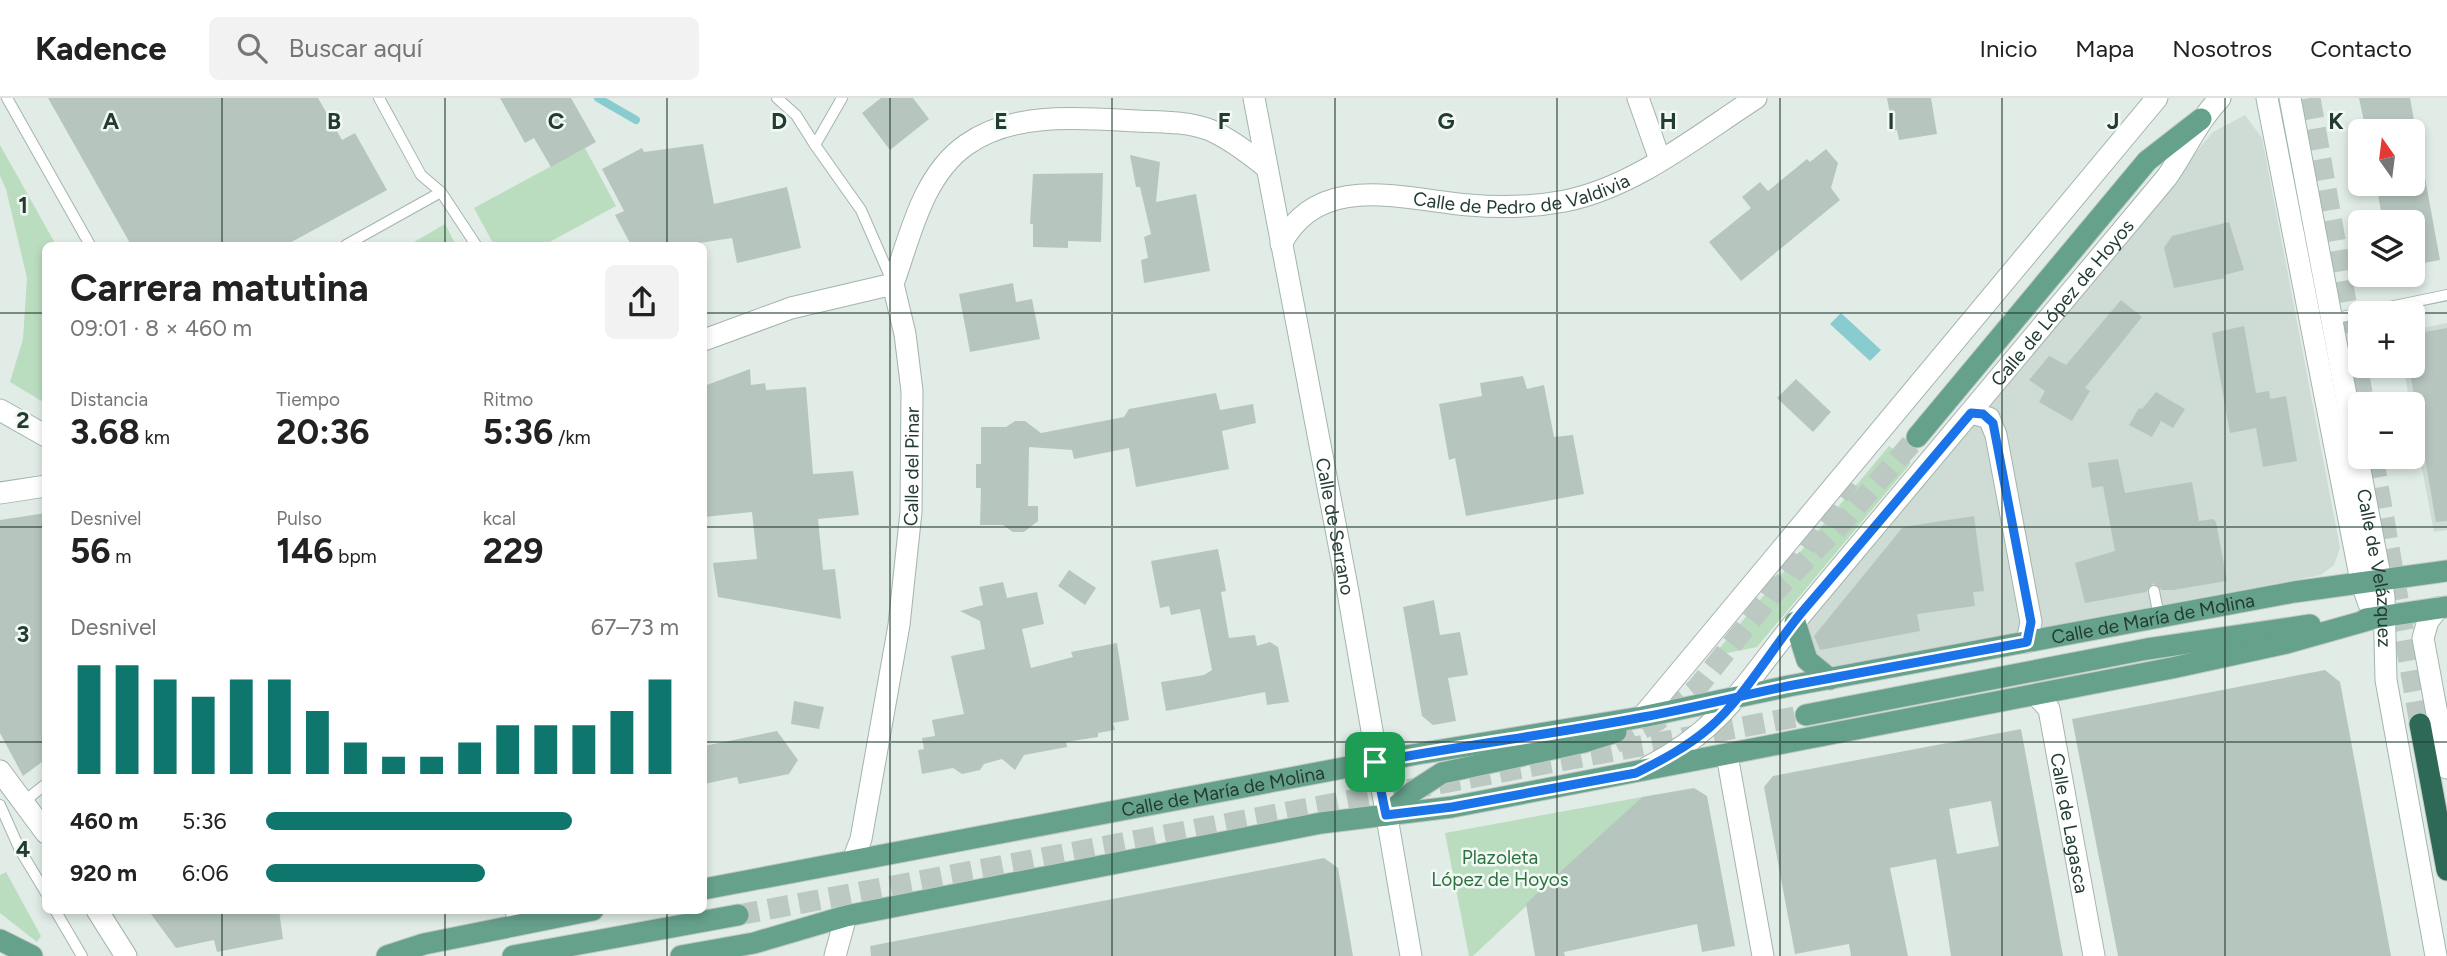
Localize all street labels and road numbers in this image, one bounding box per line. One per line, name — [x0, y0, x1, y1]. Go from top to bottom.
street label: Calle de Pedro de Valdivia — [1412, 168, 1633, 218]
street label: Calle de López de Hoyos — [1986, 214, 2138, 391]
street label: Calle del Pinar — [898, 406, 923, 527]
street label: Calle de Serrano — [1311, 456, 1360, 597]
street label: Calle de Velázquez — [2352, 487, 2397, 648]
street label: Calle de María de Molina — [2049, 588, 2256, 648]
street label: Calle de Lagasca — [2046, 751, 2094, 895]
street label: Calle de María de Molina — [1119, 760, 1326, 821]

